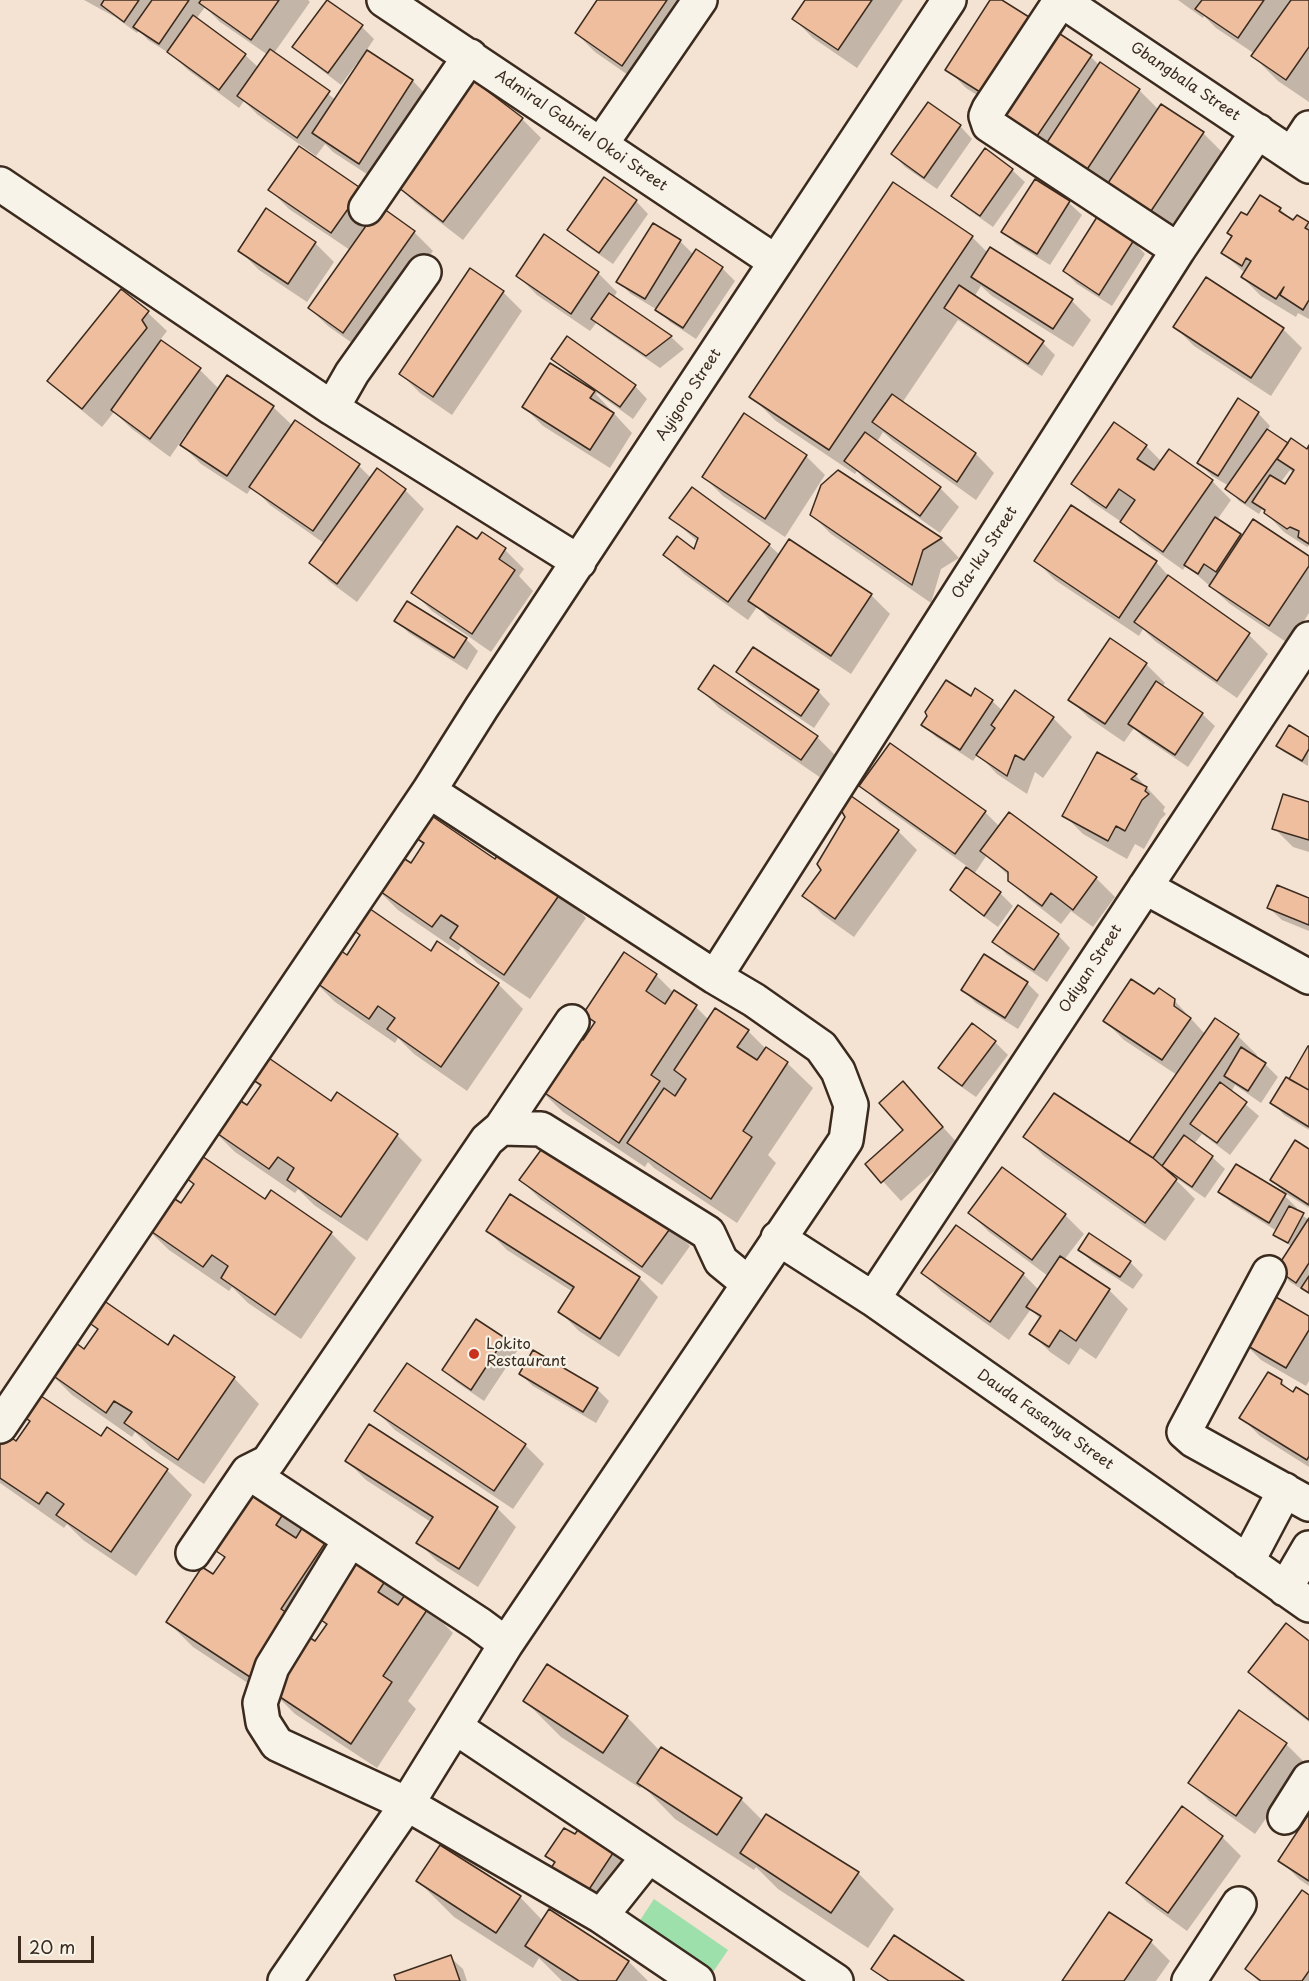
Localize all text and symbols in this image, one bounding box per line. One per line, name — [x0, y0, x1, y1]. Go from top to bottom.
street label: Gbangbala Street — [1127, 39, 1243, 125]
street label: Admiral Gabriel Okoi Street — [492, 67, 670, 195]
street label: Ayigoro Street — [653, 346, 725, 444]
street label: Ota-Iku Street — [949, 504, 1021, 602]
street label: Odiyan Street — [1056, 922, 1126, 1016]
place label: Lokito Restaurant — [486, 1336, 566, 1371]
marker: Lokito Restaurant — [467, 1347, 481, 1361]
street label: Dauda Fasanya Street — [973, 1366, 1117, 1474]
scale bar — [21, 1924, 98, 1962]
text: 20 m — [29, 1933, 75, 1960]

